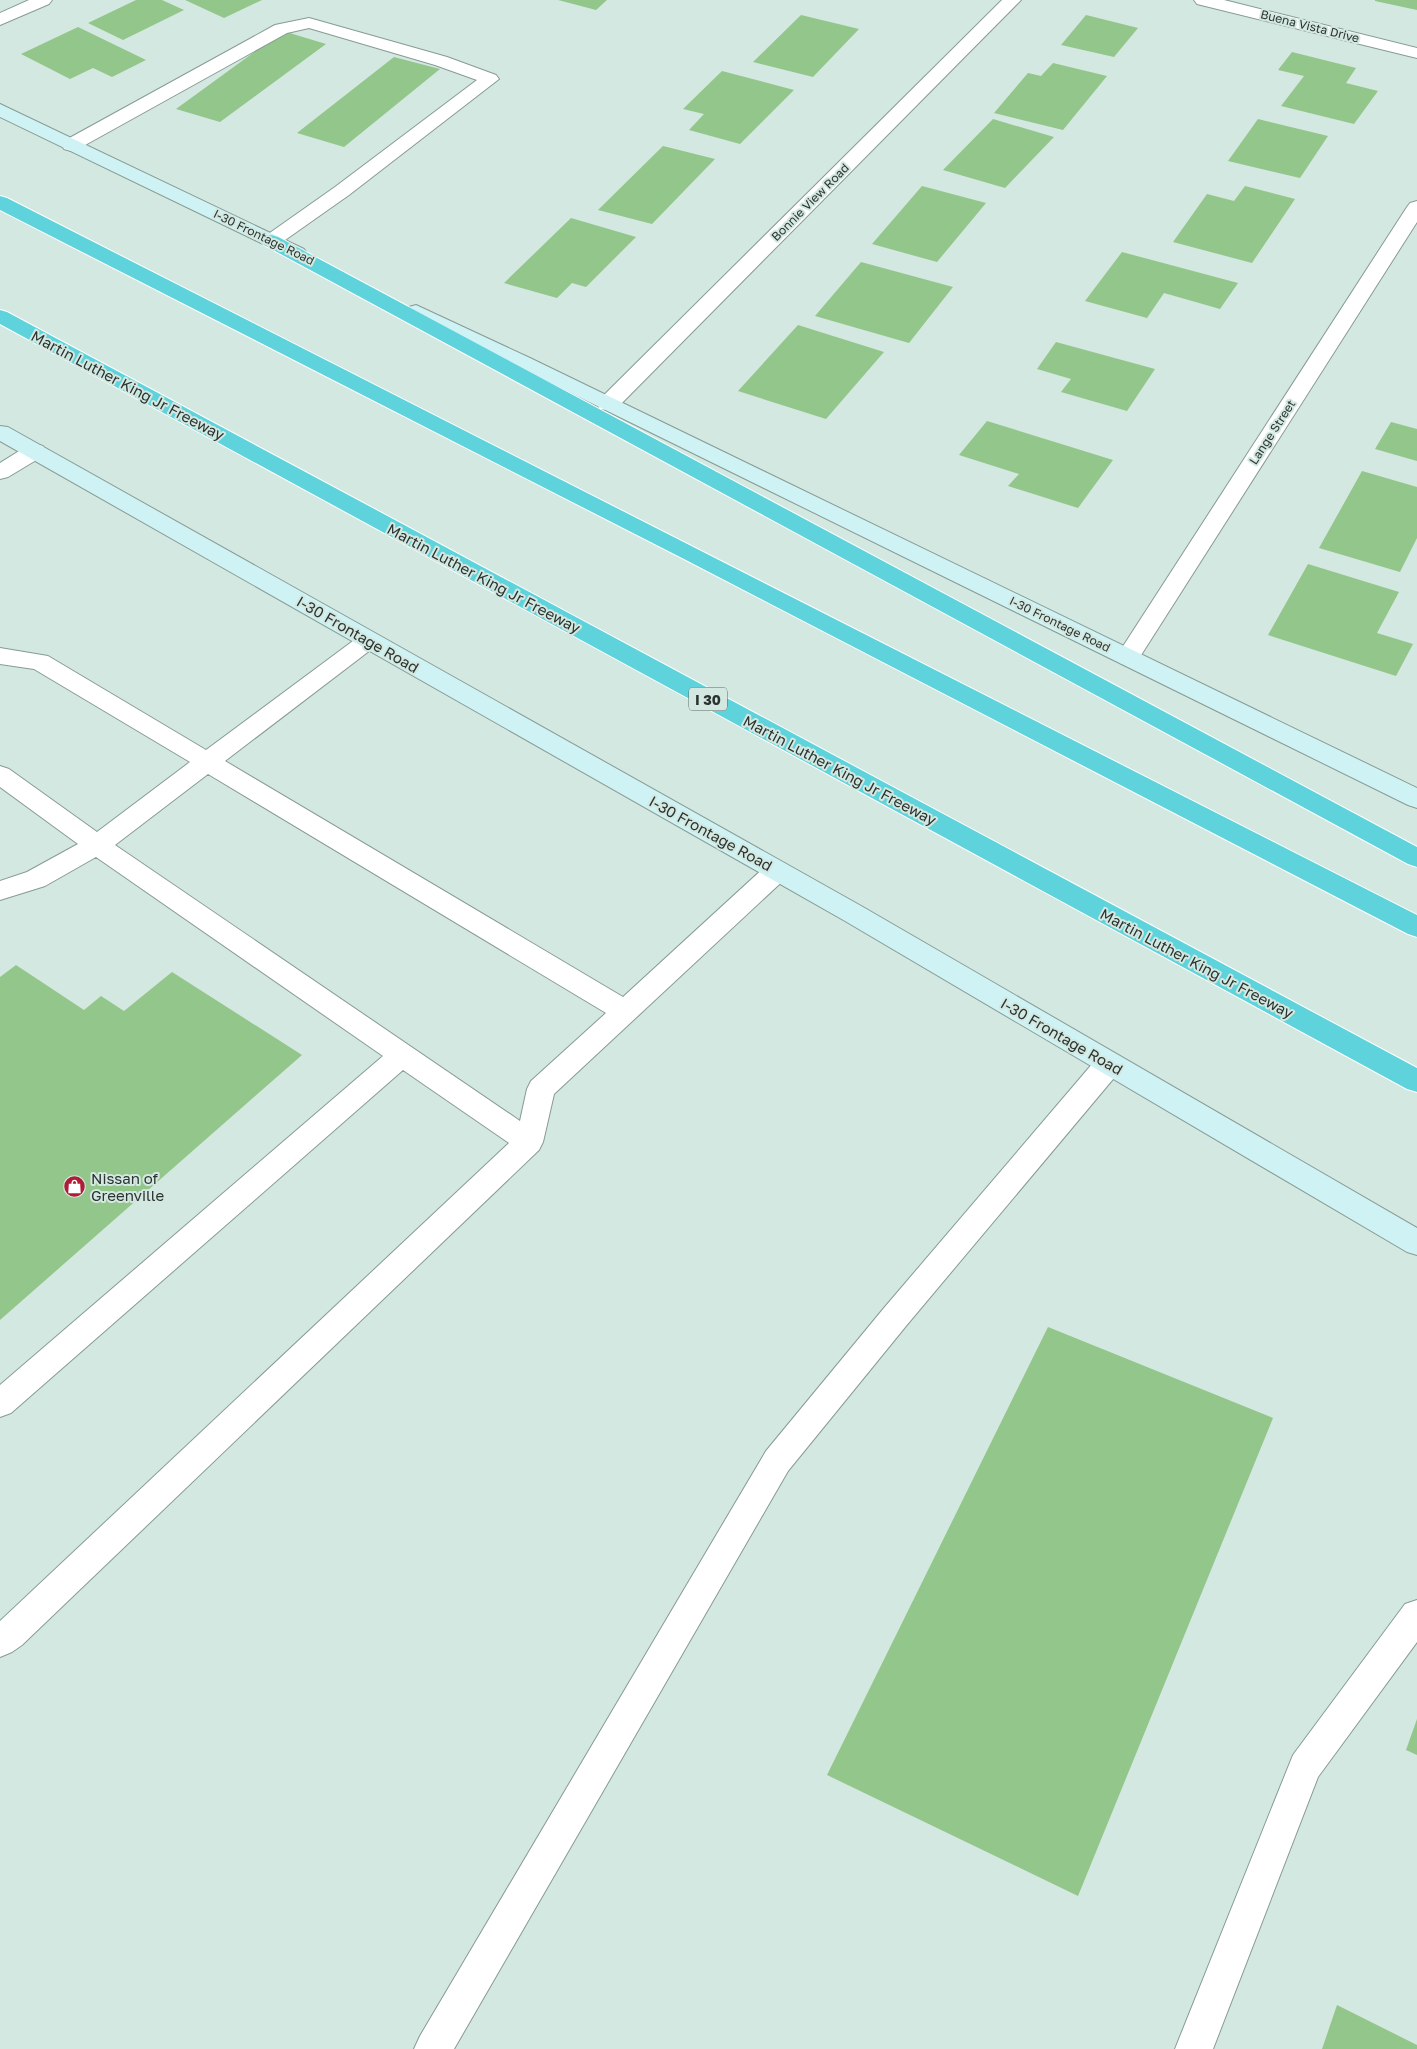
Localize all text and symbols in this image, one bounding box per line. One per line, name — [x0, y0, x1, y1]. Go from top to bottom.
street label: Buena Vista Drive — [1259, 6, 1361, 46]
street label: Bonnie View Road — [768, 160, 852, 244]
street label: I-30 Frontage Road — [211, 206, 317, 268]
street label: Martin Luther King Jr Freeway — [28, 326, 228, 444]
street label: Lange Street — [1246, 397, 1299, 467]
street label: Martin Luther King Jr Freeway — [384, 519, 584, 637]
street label: I-30 Frontage Road — [294, 592, 422, 676]
street label: I-30 Frontage Road — [1007, 593, 1113, 655]
road number: I 30 — [689, 688, 727, 711]
street label: Martin Luther King Jr Freeway — [740, 711, 940, 829]
street label: I-30 Frontage Road — [646, 792, 776, 874]
street label: Martin Luther King Jr Freeway — [1097, 904, 1297, 1022]
street label: I-30 Frontage Road — [998, 994, 1126, 1078]
place label: Nissan of Greenville — [91, 1169, 164, 1204]
shop icon: Nissan of Greenville — [63, 1175, 87, 1199]

